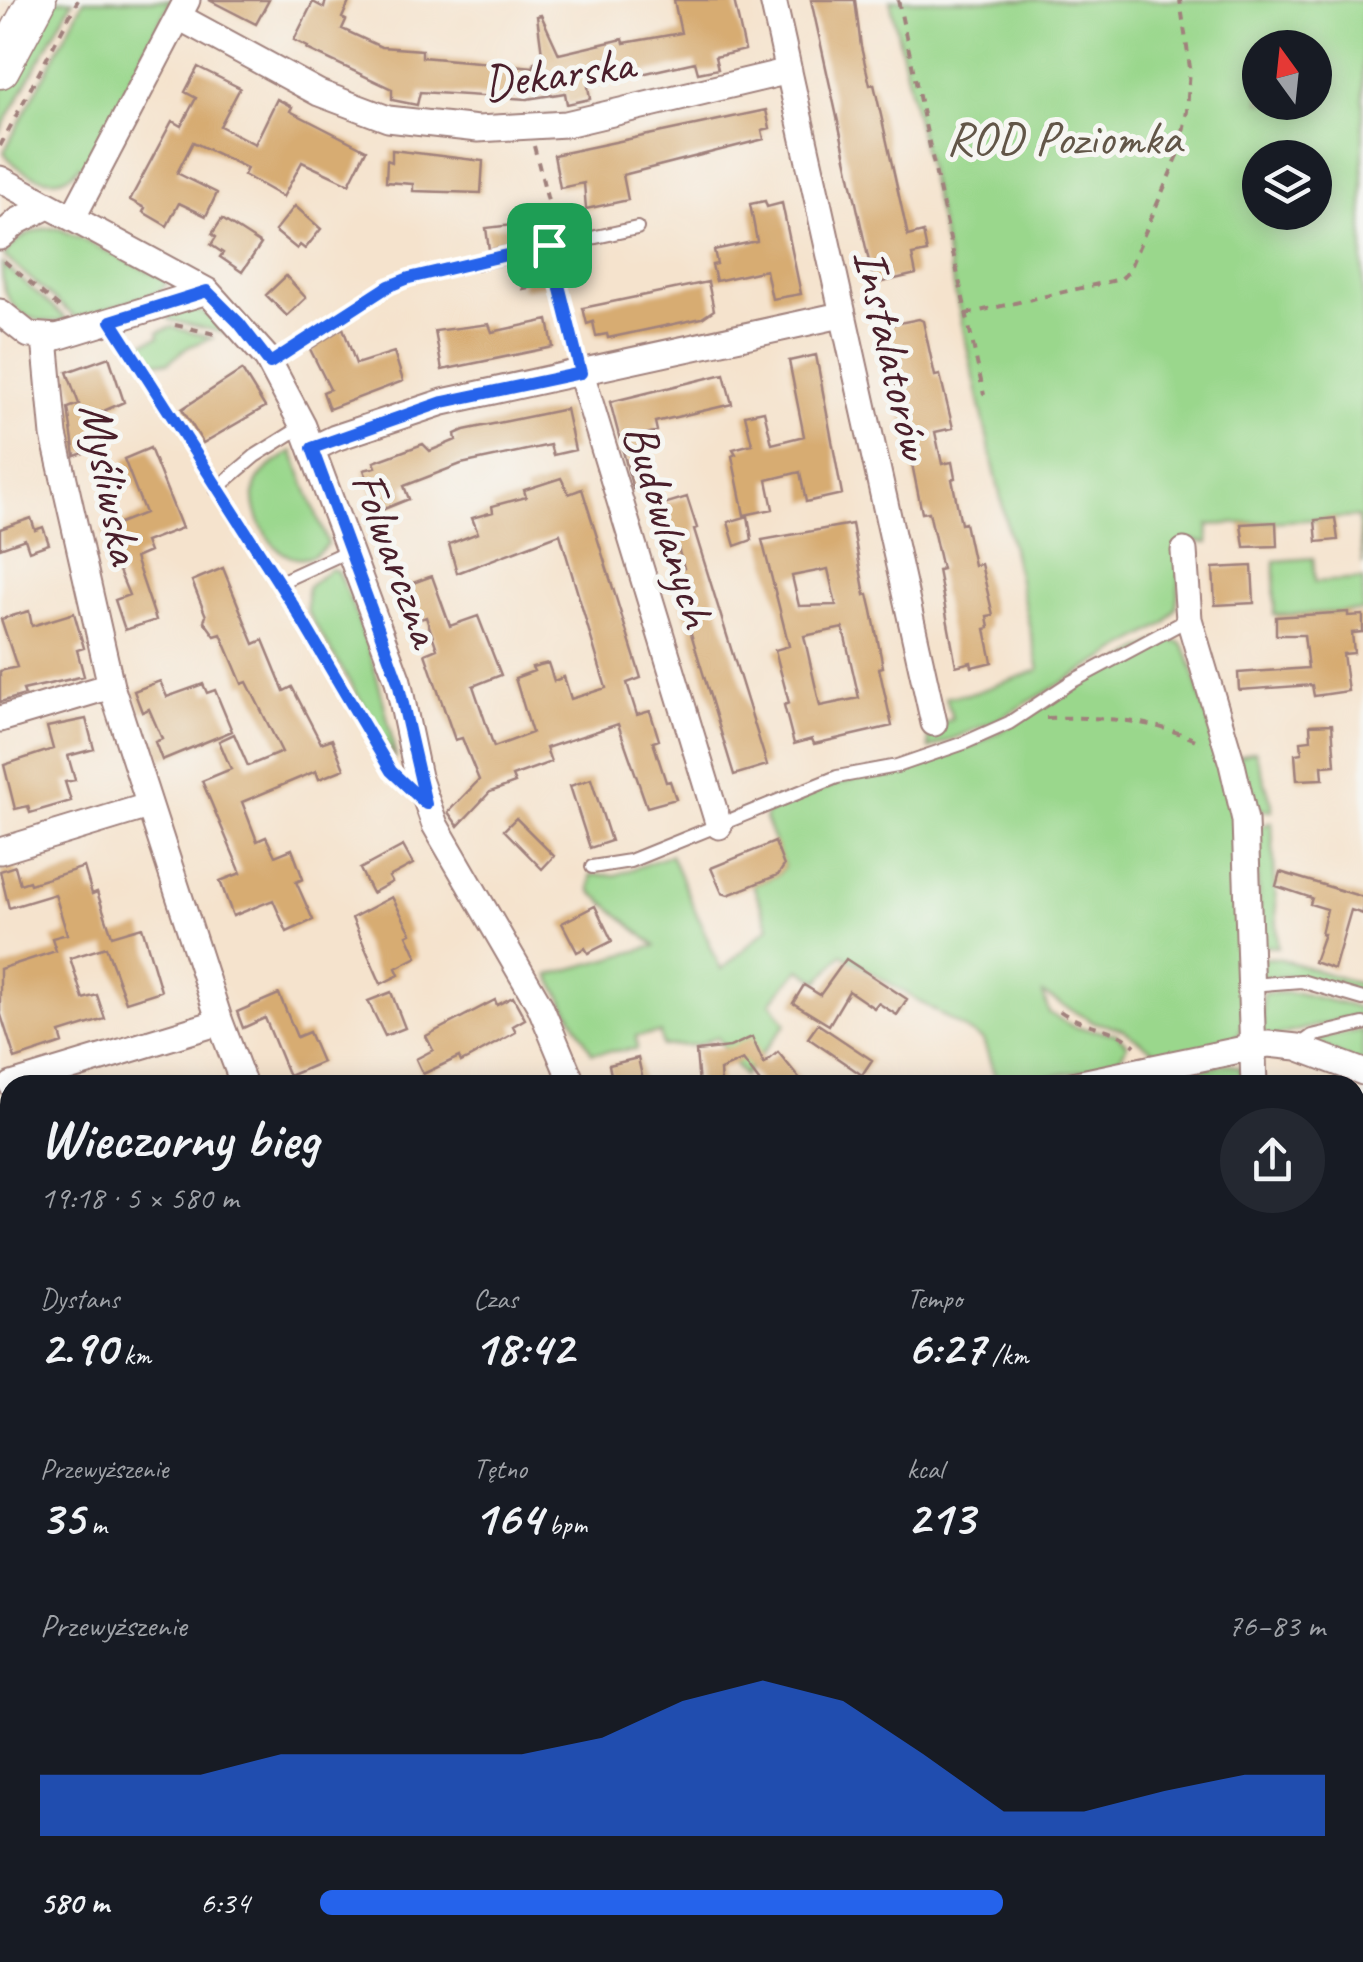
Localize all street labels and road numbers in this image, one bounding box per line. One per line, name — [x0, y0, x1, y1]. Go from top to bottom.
street label: Dekarska — [479, 32, 642, 113]
street label: Instalatorów — [840, 243, 947, 467]
street label: Myśliwska — [66, 398, 156, 571]
street label: Budowlanych — [610, 416, 729, 637]
street label: Folwarczna — [338, 463, 458, 658]

